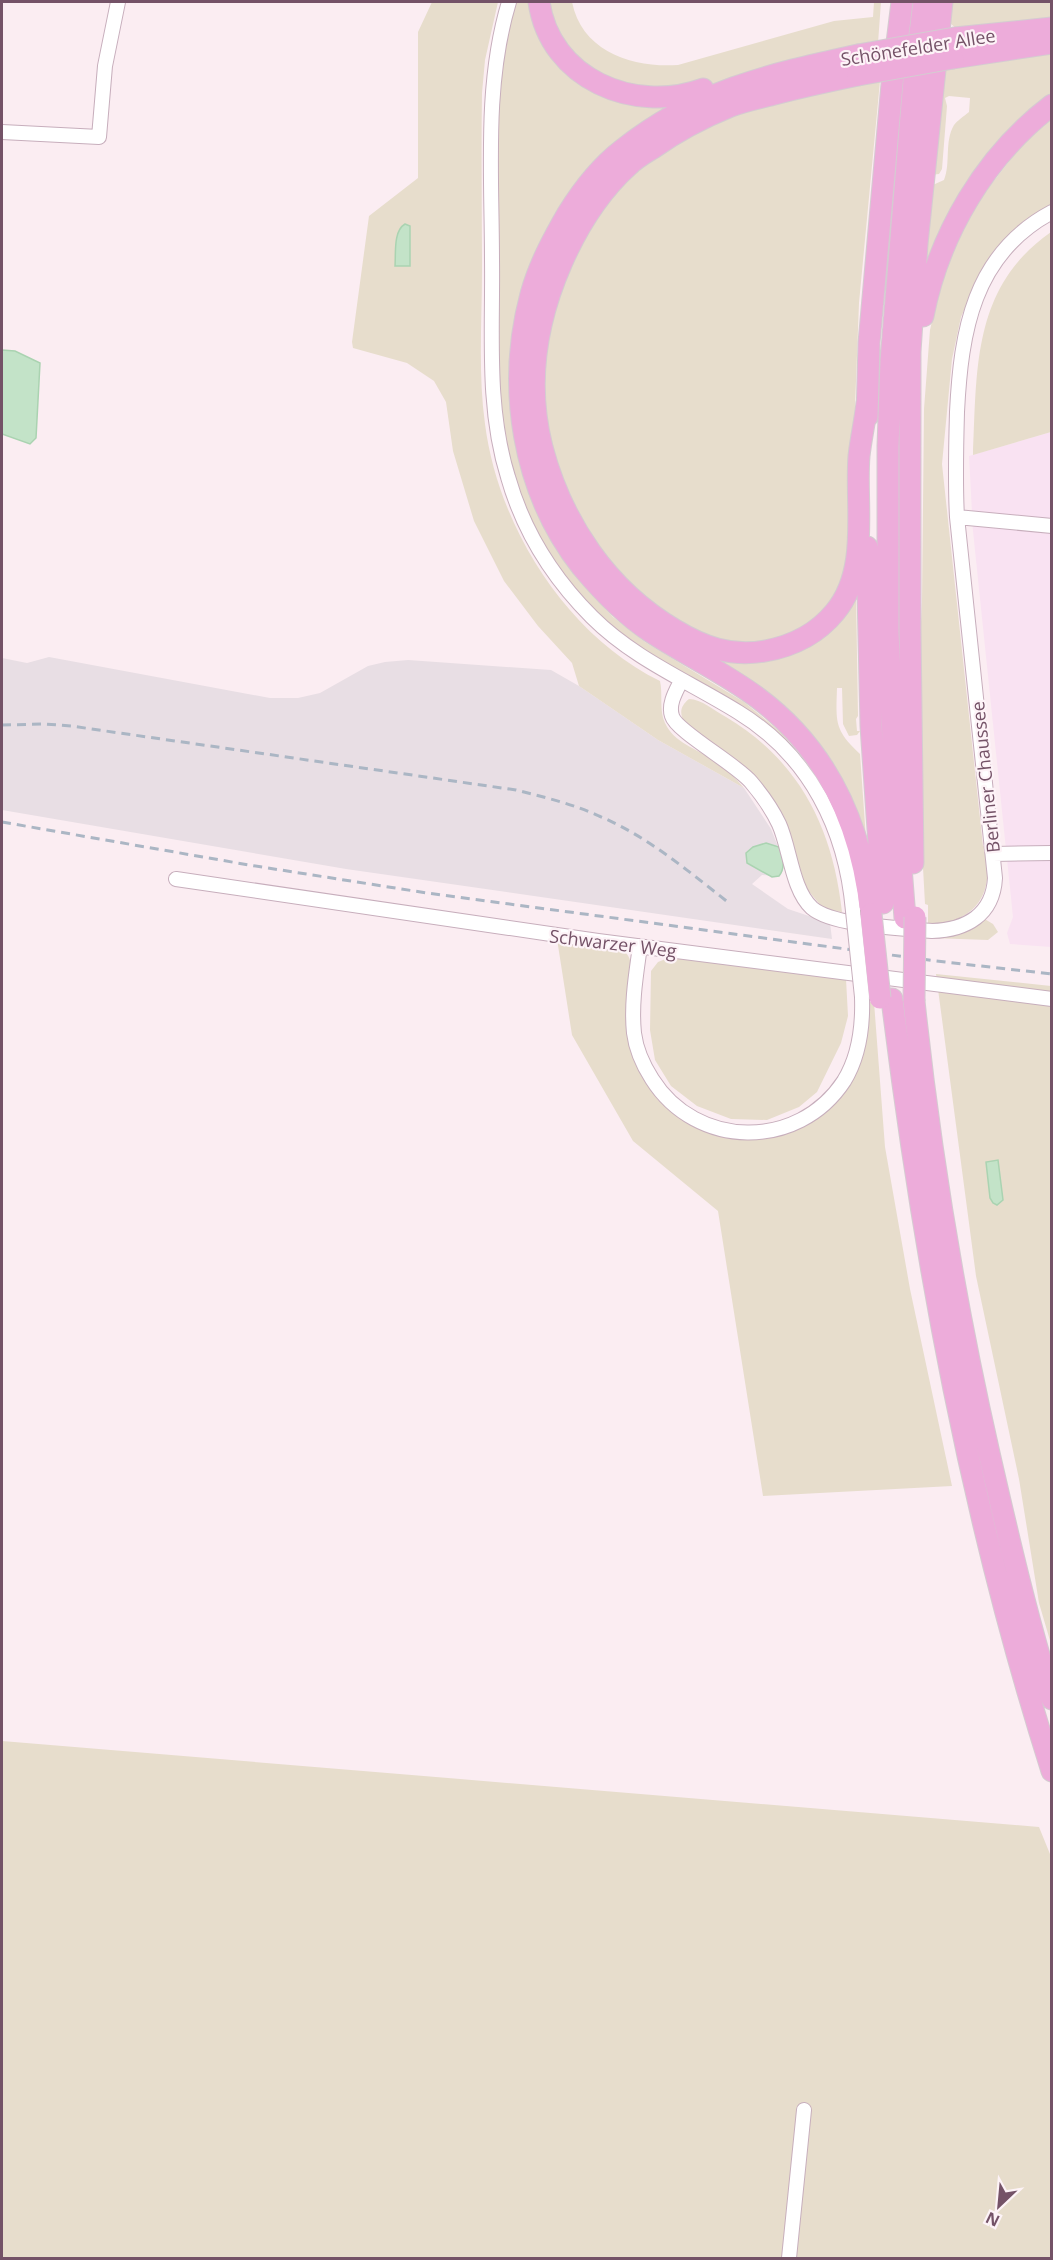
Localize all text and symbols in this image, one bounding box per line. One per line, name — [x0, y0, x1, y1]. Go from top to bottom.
street label: Schönefelder Allee — [839, 23, 997, 71]
street label: Berliner Chaussee — [965, 700, 1005, 854]
street label: Schwarzer Weg — [548, 923, 678, 963]
north arrow — [969, 2176, 1029, 2236]
text: N — [982, 2207, 1003, 2232]

